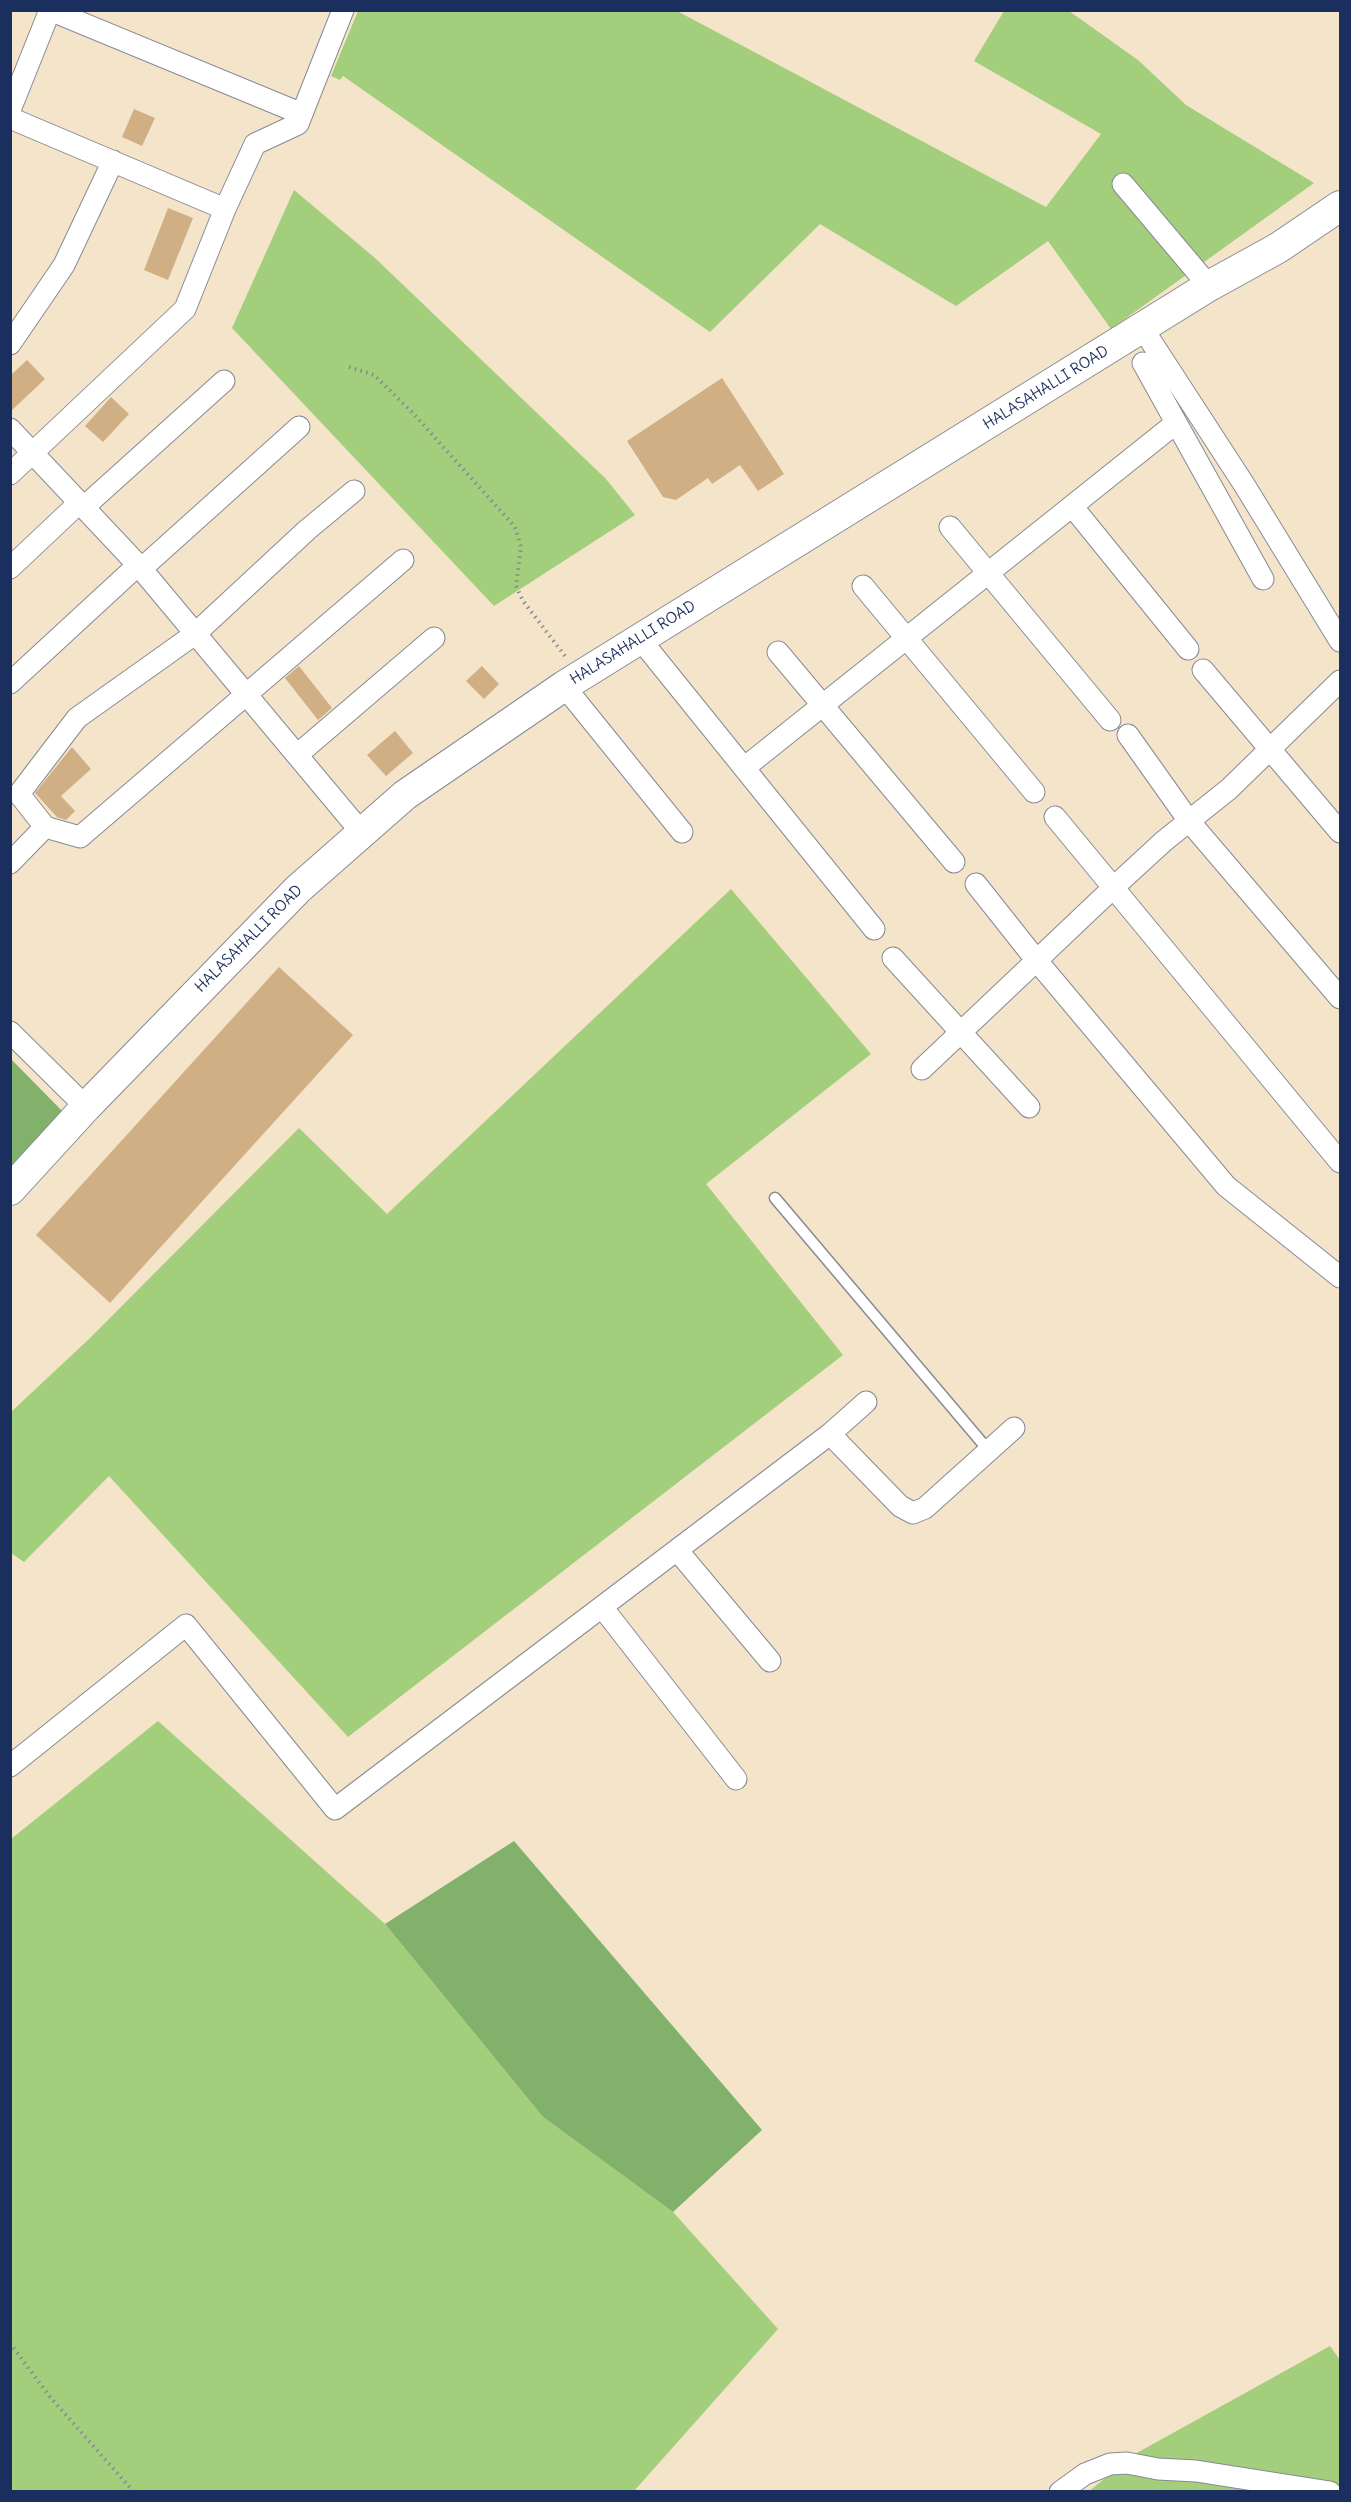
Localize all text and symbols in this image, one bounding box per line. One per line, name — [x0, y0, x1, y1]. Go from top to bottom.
street label: HALASAHALLI ROAD — [980, 342, 1112, 434]
street label: HALASAHALLI ROAD — [567, 597, 699, 689]
street label: HALASAHALLI ROAD — [192, 882, 306, 996]

